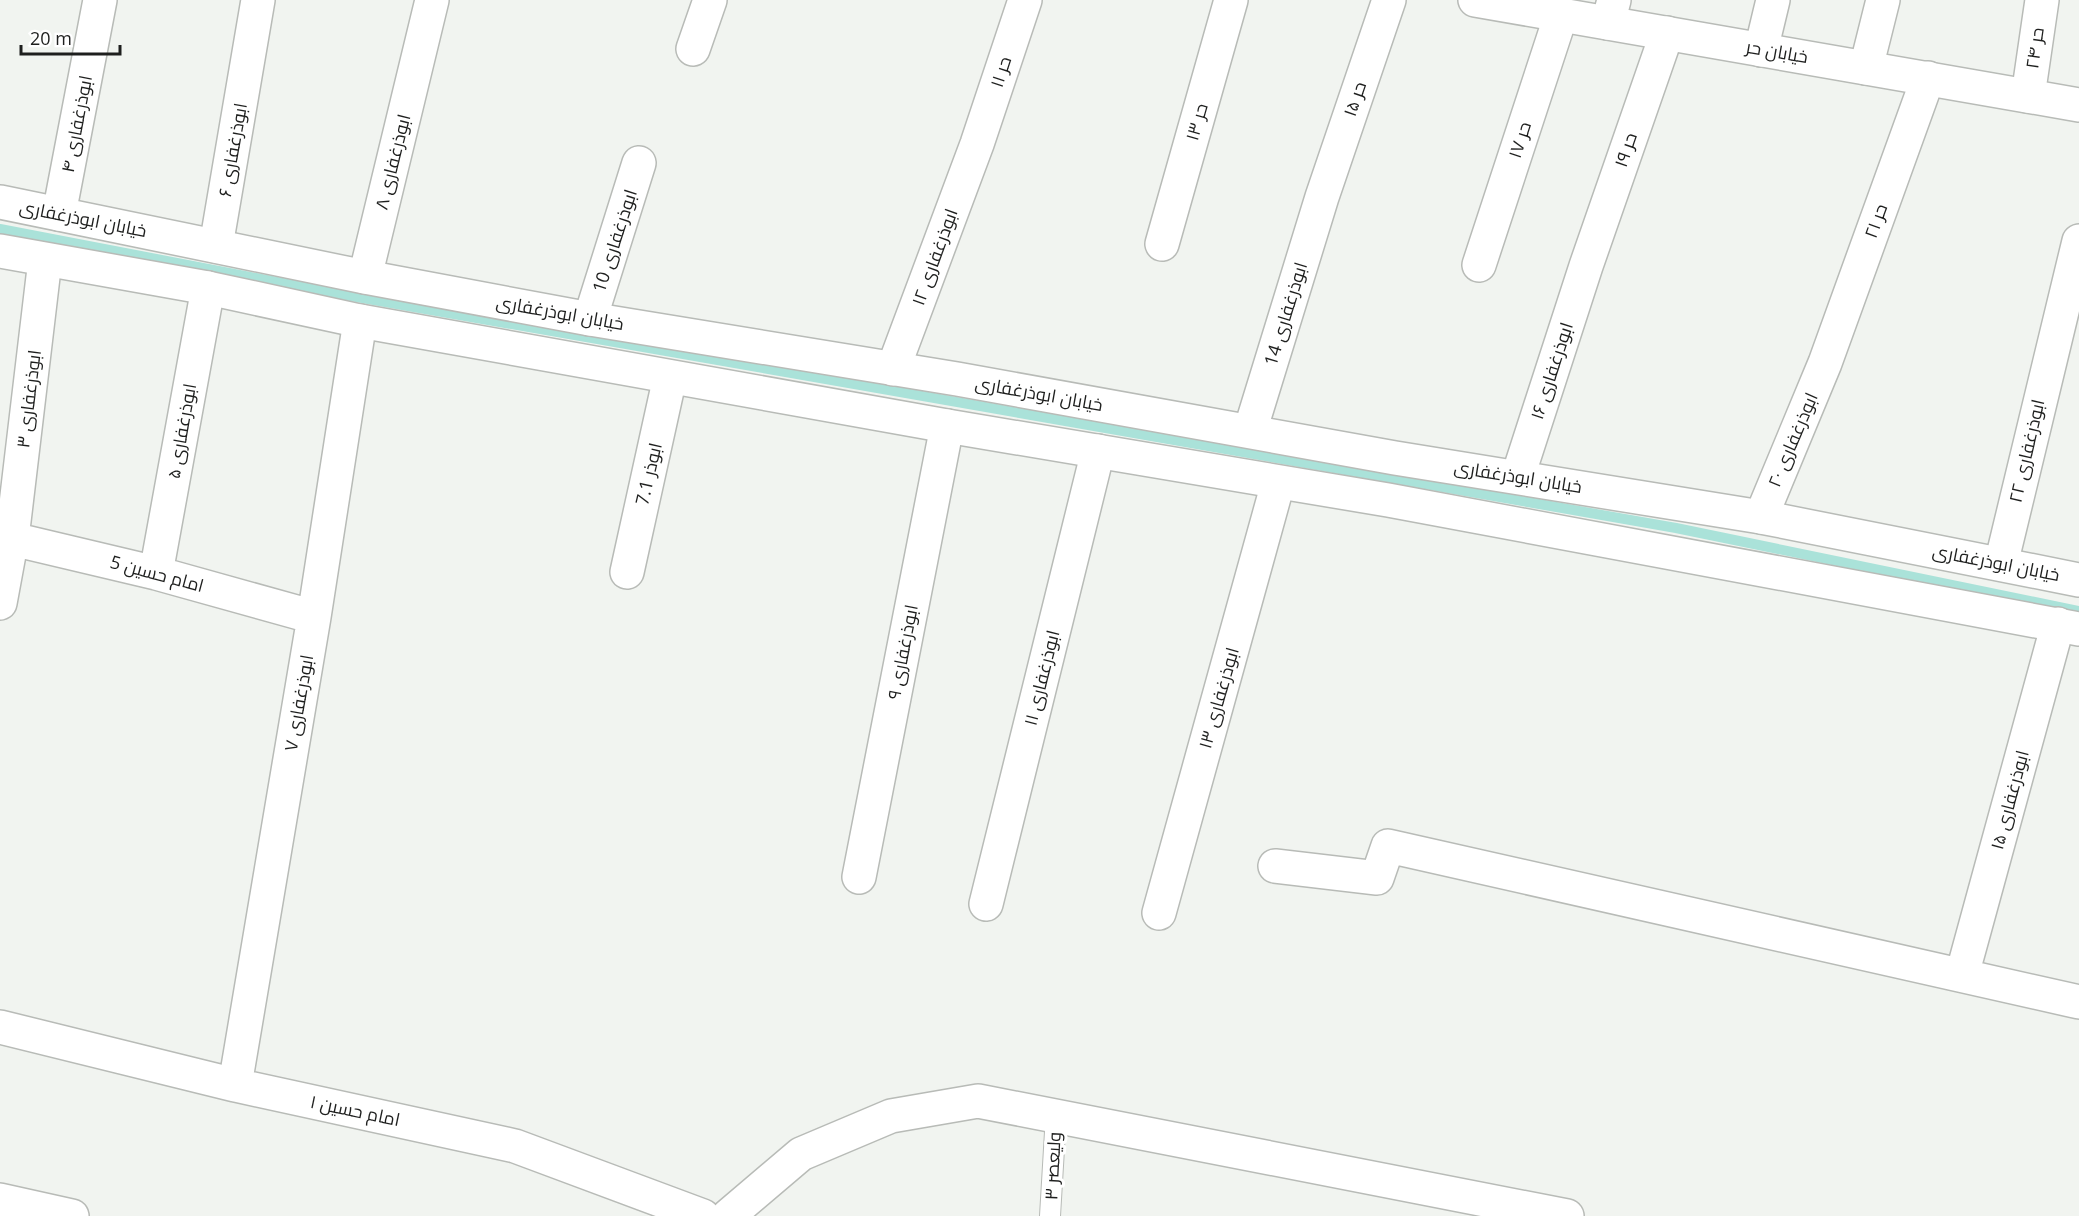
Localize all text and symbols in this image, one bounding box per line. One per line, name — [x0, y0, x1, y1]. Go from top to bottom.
scale bar — [21, 18, 120, 56]
text: 20 m — [30, 26, 72, 50]
street label: حر ۲۴ — [2019, 26, 2049, 70]
street label: خیابان حر — [1743, 34, 1810, 68]
street label: حر ۱۱ — [984, 53, 1016, 90]
street label: ابوذرغفاری ۴ — [55, 73, 97, 174]
street label: حر ۱۵ — [1337, 78, 1371, 119]
street label: حر ۱۳ — [1179, 100, 1213, 143]
street label: ابوذرغفاری ۶ — [212, 101, 252, 199]
street label: ابوذرغفاری ۸ — [369, 111, 415, 212]
street label: حر ۱۷ — [1502, 118, 1536, 161]
street label: حر ۱۹ — [1608, 129, 1642, 170]
street label: ابوذرغفاری 10 — [586, 186, 642, 295]
street label: خیابان ابوذرغفاری — [17, 194, 149, 242]
street label: حر ۲۱ — [1858, 200, 1892, 241]
street label: ابوذرغفاری ۱۲ — [905, 205, 963, 308]
street label: ابوذرغفاری 14 — [1258, 259, 1312, 368]
street label: خیابان ابوذرغفاری — [494, 289, 626, 335]
street label: ابوذرغفاری ۱۶ — [1524, 319, 1578, 422]
street label: ابوذرغفاری ۳ — [10, 348, 46, 449]
street label: خیابان ابوذرغفاری — [973, 370, 1105, 416]
street label: ابوذرغفاری ۵ — [161, 381, 201, 480]
street label: ابوذرغفاری ۲۰ — [1761, 389, 1823, 491]
street label: ابوذرغفاری ۲۲ — [2002, 397, 2050, 505]
street label: ابوذر 7.1 — [629, 440, 667, 507]
street label: خیابان ابوذرغفاری — [1452, 454, 1584, 498]
street label: خیابان ابوذرغفاری — [1930, 538, 2062, 586]
street label: امام حسین 5 — [108, 549, 207, 598]
street label: ابوذرغفاری ۹ — [881, 602, 923, 701]
street label: ابوذرغفاری ۱۱ — [1018, 627, 1064, 728]
street label: ابوذرغفاری ۱۳ — [1192, 644, 1244, 751]
street label: ابوذرغفاری ۷ — [278, 653, 318, 753]
street label: ابوذرغفاری ۱۵ — [1984, 747, 2034, 852]
street label: امام حسین ۱ — [308, 1089, 402, 1132]
street label: ولیعصر ۳ — [1038, 1131, 1066, 1201]

